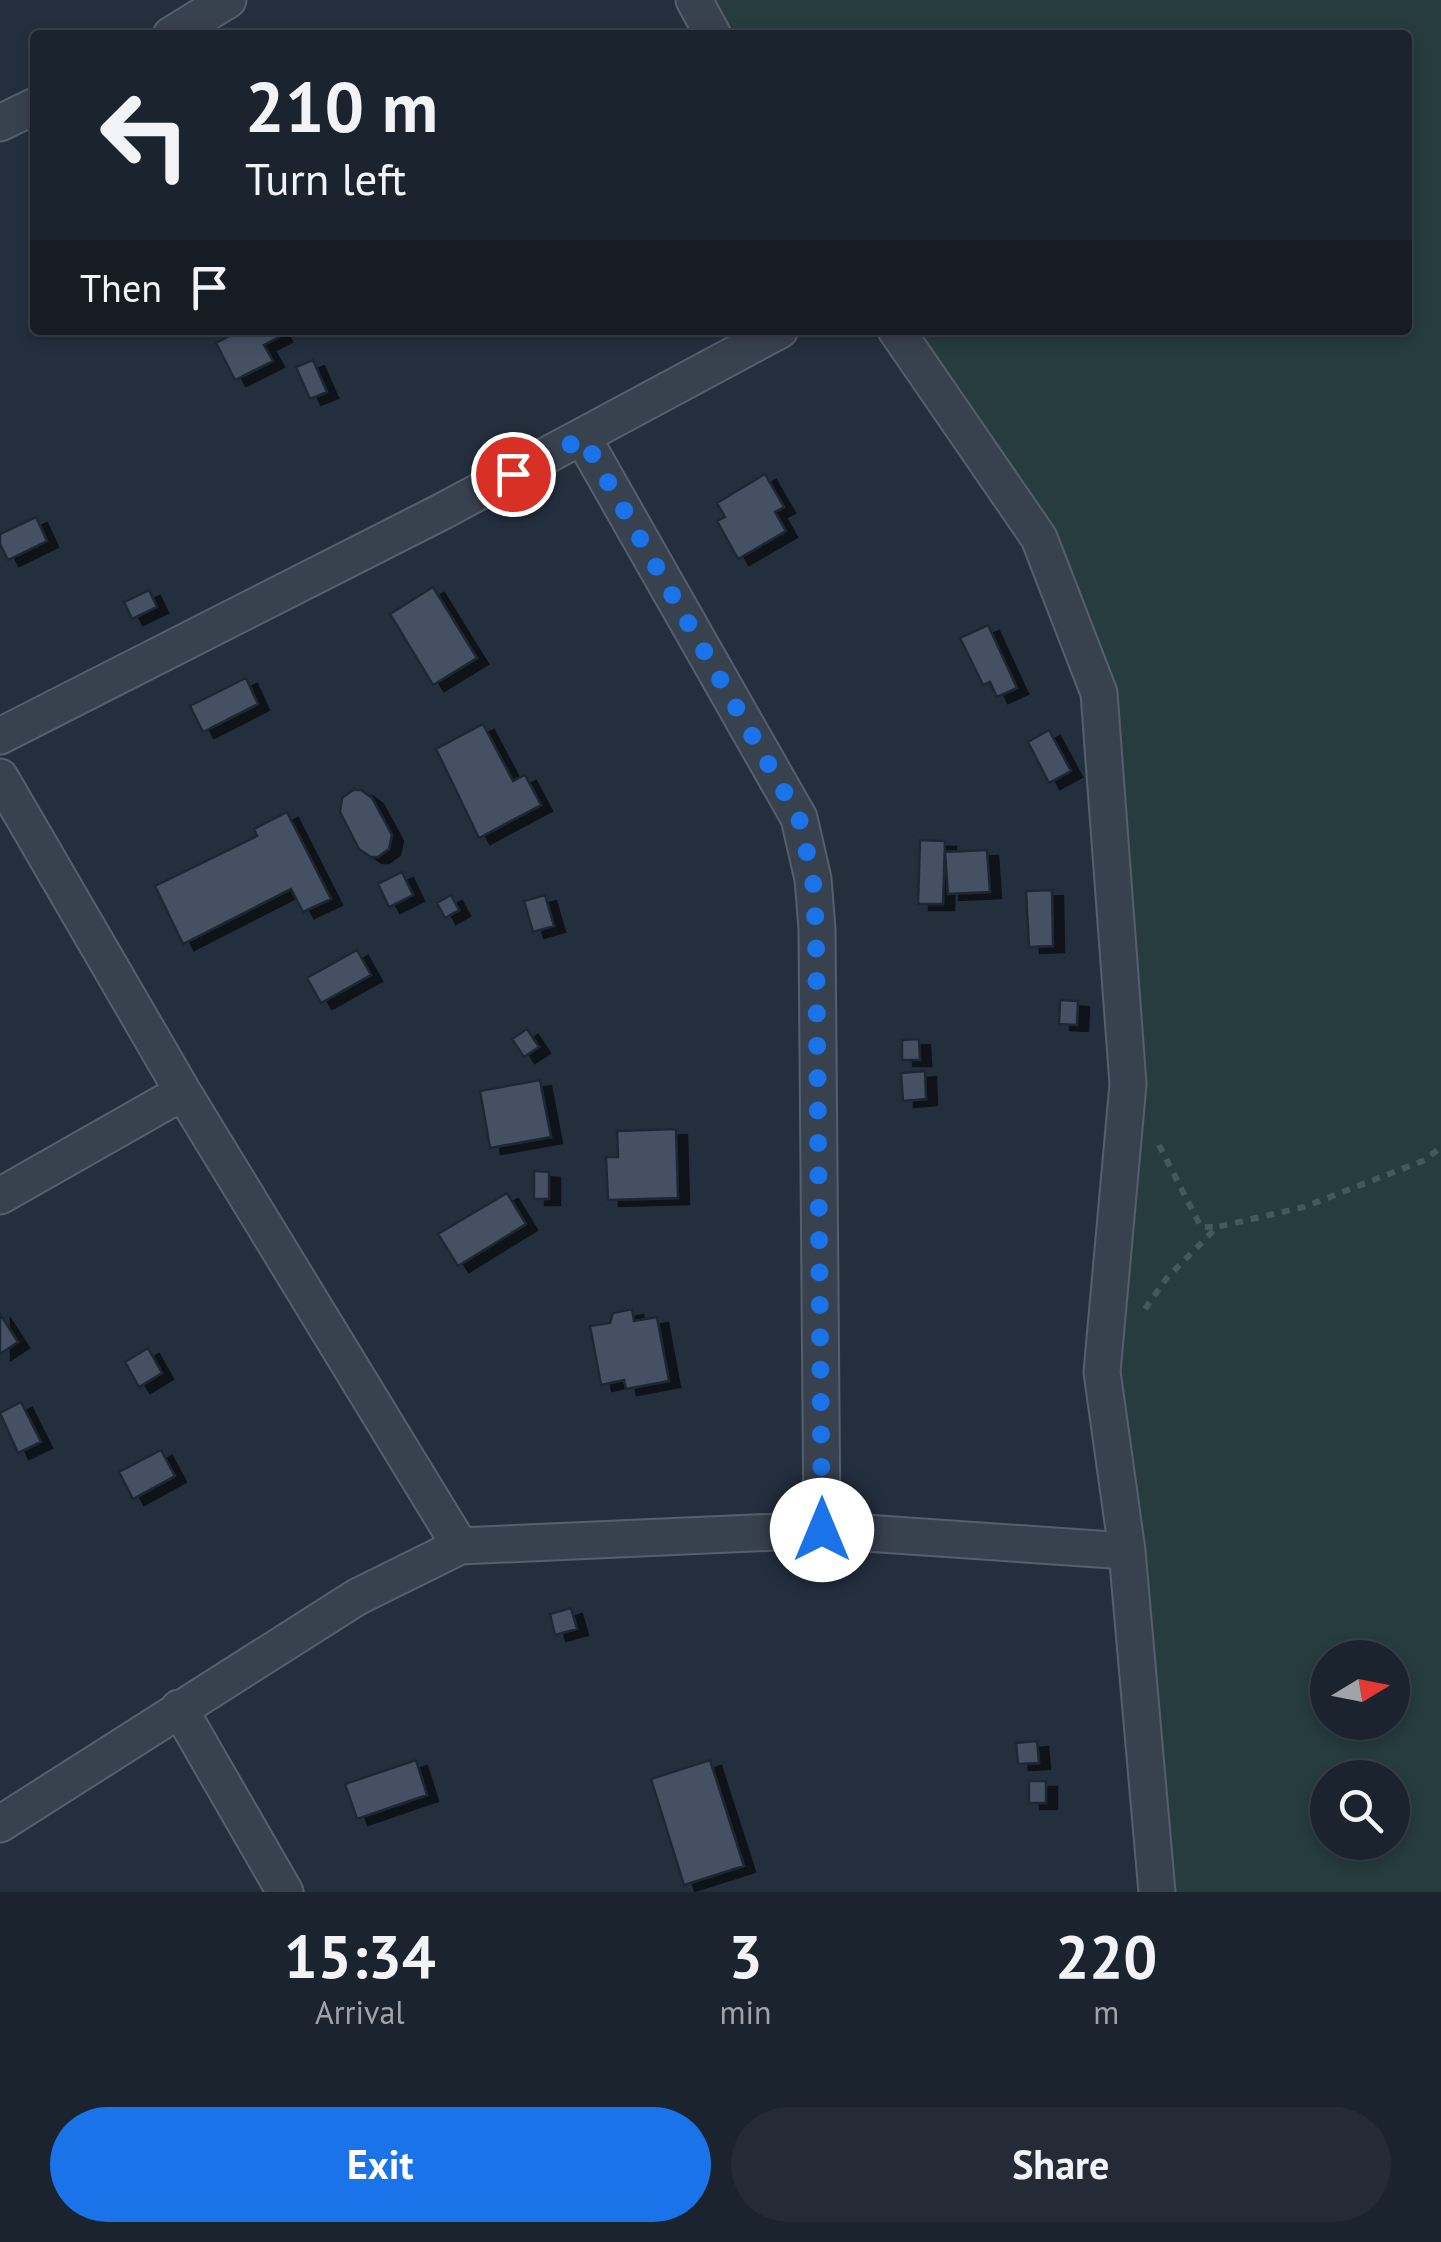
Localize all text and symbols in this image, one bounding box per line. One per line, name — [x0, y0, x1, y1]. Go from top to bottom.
text: 210 m — [245, 61, 438, 151]
icon: left — [80, 70, 210, 200]
text: Turn left — [245, 149, 406, 207]
icon: arrive — [182, 260, 237, 315]
text: Then — [80, 263, 162, 312]
pin — [471, 432, 556, 517]
icon: arrive — [486, 447, 541, 502]
position arrow — [770, 1478, 874, 1582]
north arrow — [1310, 1640, 1410, 1740]
map controls — [1310, 1640, 1410, 1860]
button: search — [1310, 1760, 1410, 1860]
text: 15:34 — [284, 1917, 436, 1995]
text: 3 — [729, 1917, 763, 1995]
text: 220 — [1055, 1917, 1157, 1995]
text: Arrival — [315, 1991, 405, 2033]
text: min — [720, 1991, 772, 2033]
text: m — [1093, 1991, 1119, 2033]
button: Exit — [50, 2107, 711, 2222]
button: Share — [731, 2107, 1391, 2222]

